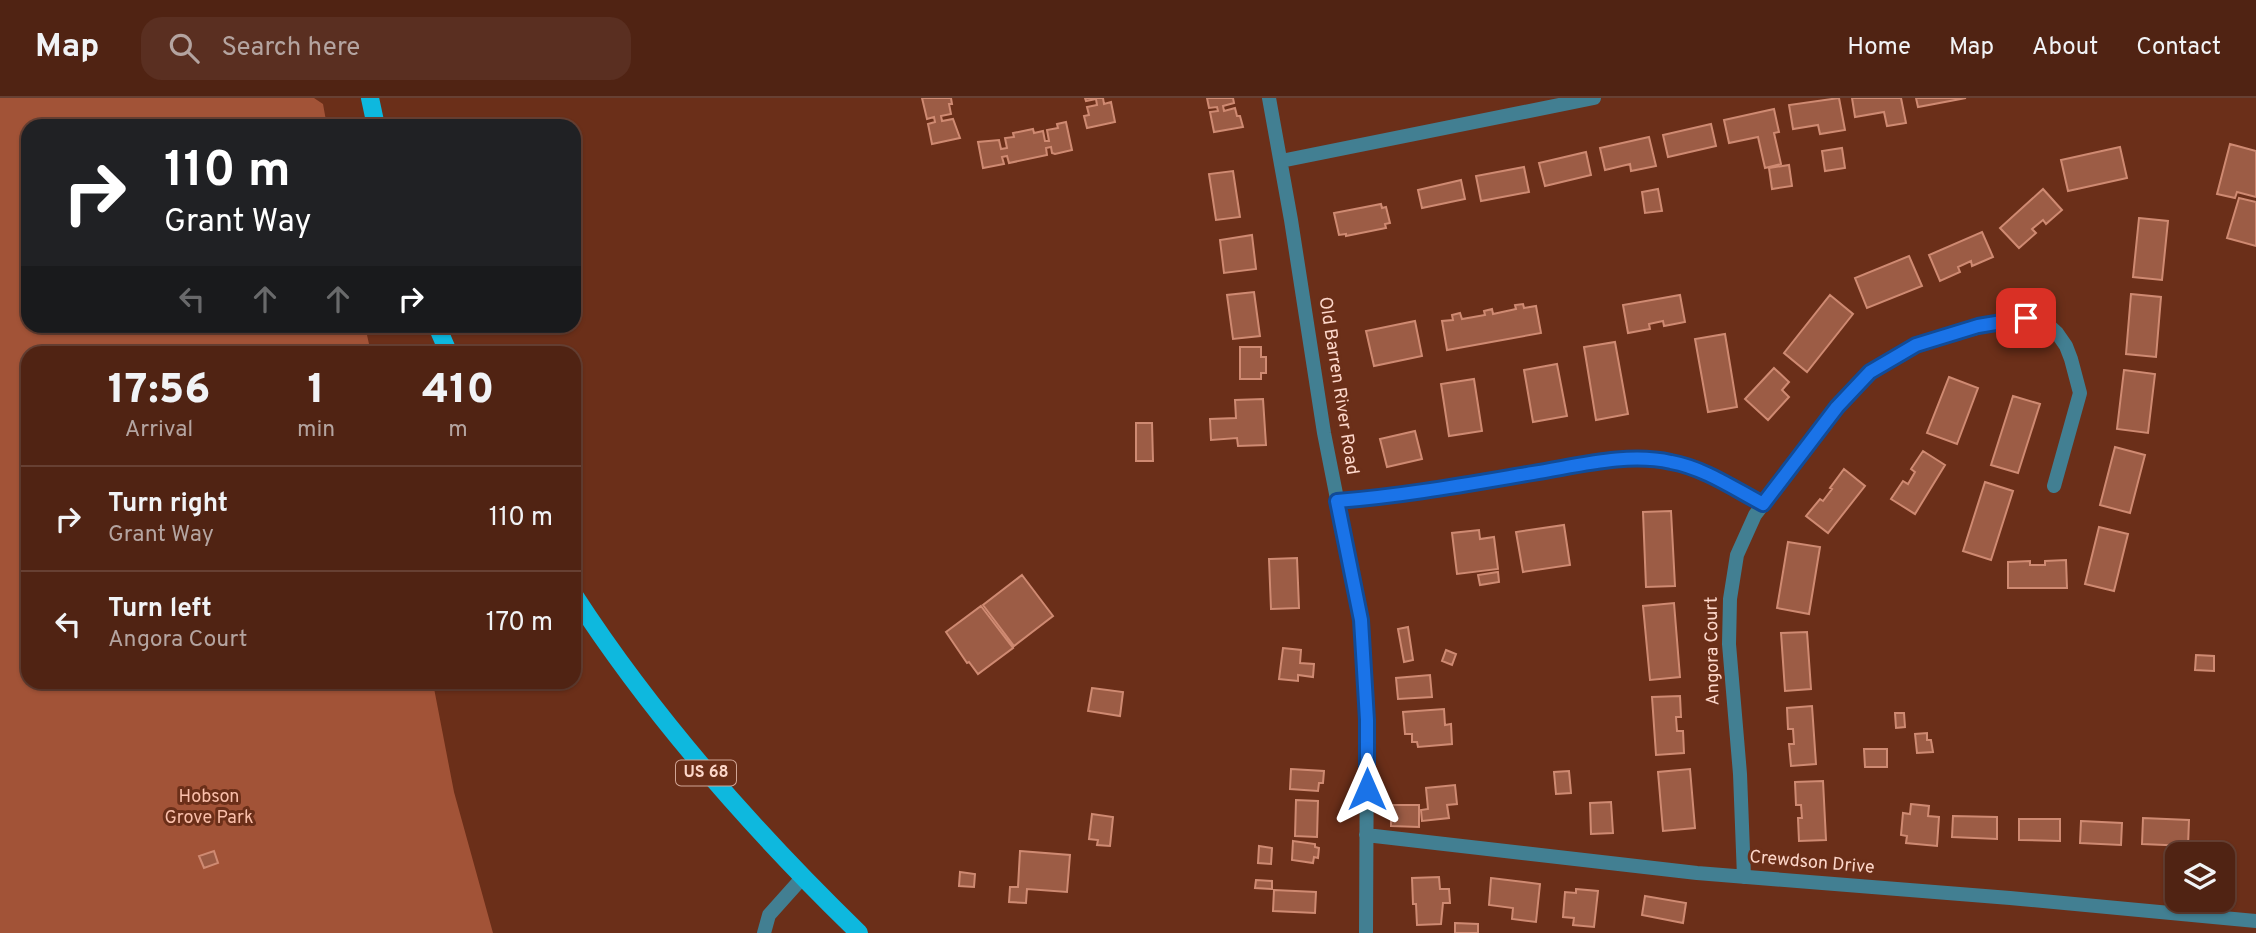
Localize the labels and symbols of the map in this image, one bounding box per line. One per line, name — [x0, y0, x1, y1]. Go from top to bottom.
pin — [1996, 288, 2056, 348]
street label: Old Barren River Road — [1313, 295, 1363, 477]
street label: Angora Court — [1701, 596, 1725, 706]
position arrow — [1330, 752, 1404, 826]
road number: US 68 — [676, 760, 736, 786]
park label: Hobson Grove Park — [164, 786, 254, 830]
street label: Crewdson Drive — [1748, 846, 1876, 880]

